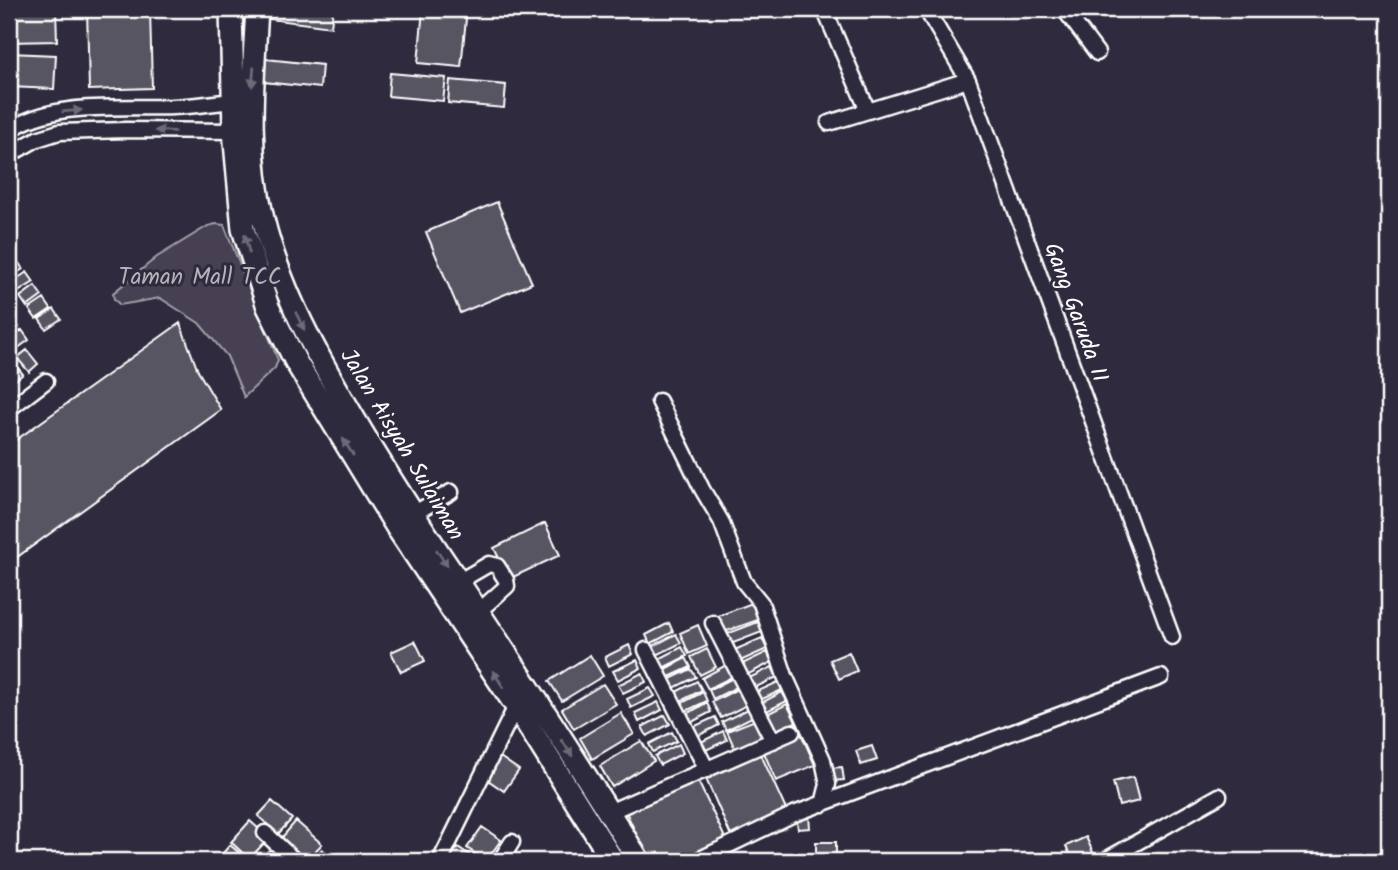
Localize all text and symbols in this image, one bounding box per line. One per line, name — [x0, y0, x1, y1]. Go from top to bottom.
one-way arrow — [247, 66, 258, 88]
one-way arrow — [62, 105, 84, 116]
one-way arrow — [154, 125, 176, 136]
one-way arrow — [241, 233, 252, 255]
street label: Gang Garuda II — [1033, 238, 1117, 388]
park label: Taman Mall TCC — [119, 260, 281, 296]
one-way arrow — [295, 311, 306, 331]
street label: Jalan Aisyah Sulaiman — [330, 342, 473, 548]
one-way arrow — [342, 437, 354, 456]
one-way arrow — [435, 549, 449, 567]
one-way arrow — [491, 670, 505, 688]
one-way arrow — [561, 738, 574, 758]

